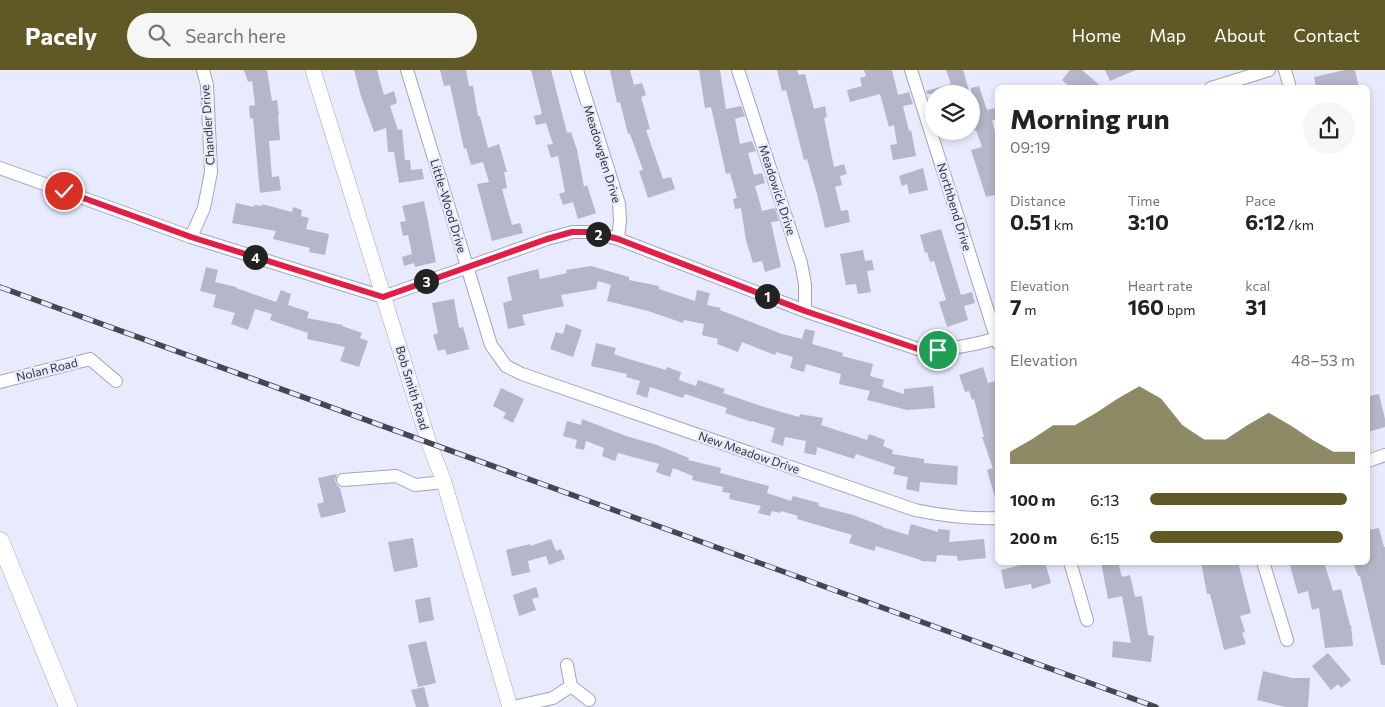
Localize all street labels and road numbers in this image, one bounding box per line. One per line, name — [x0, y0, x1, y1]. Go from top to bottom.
street label: Chandler Drive — [197, 84, 217, 166]
street label: Meadowglen Drive — [581, 103, 625, 204]
street label: Meadowick Drive — [757, 143, 799, 237]
street label: Little-Wood Drive — [428, 157, 470, 254]
street label: Northbend Drive — [935, 161, 975, 252]
street label: Bob Smith Road — [394, 344, 432, 431]
street label: Nolan Road — [15, 355, 79, 383]
street label: New Meadow Drive — [697, 428, 802, 476]

